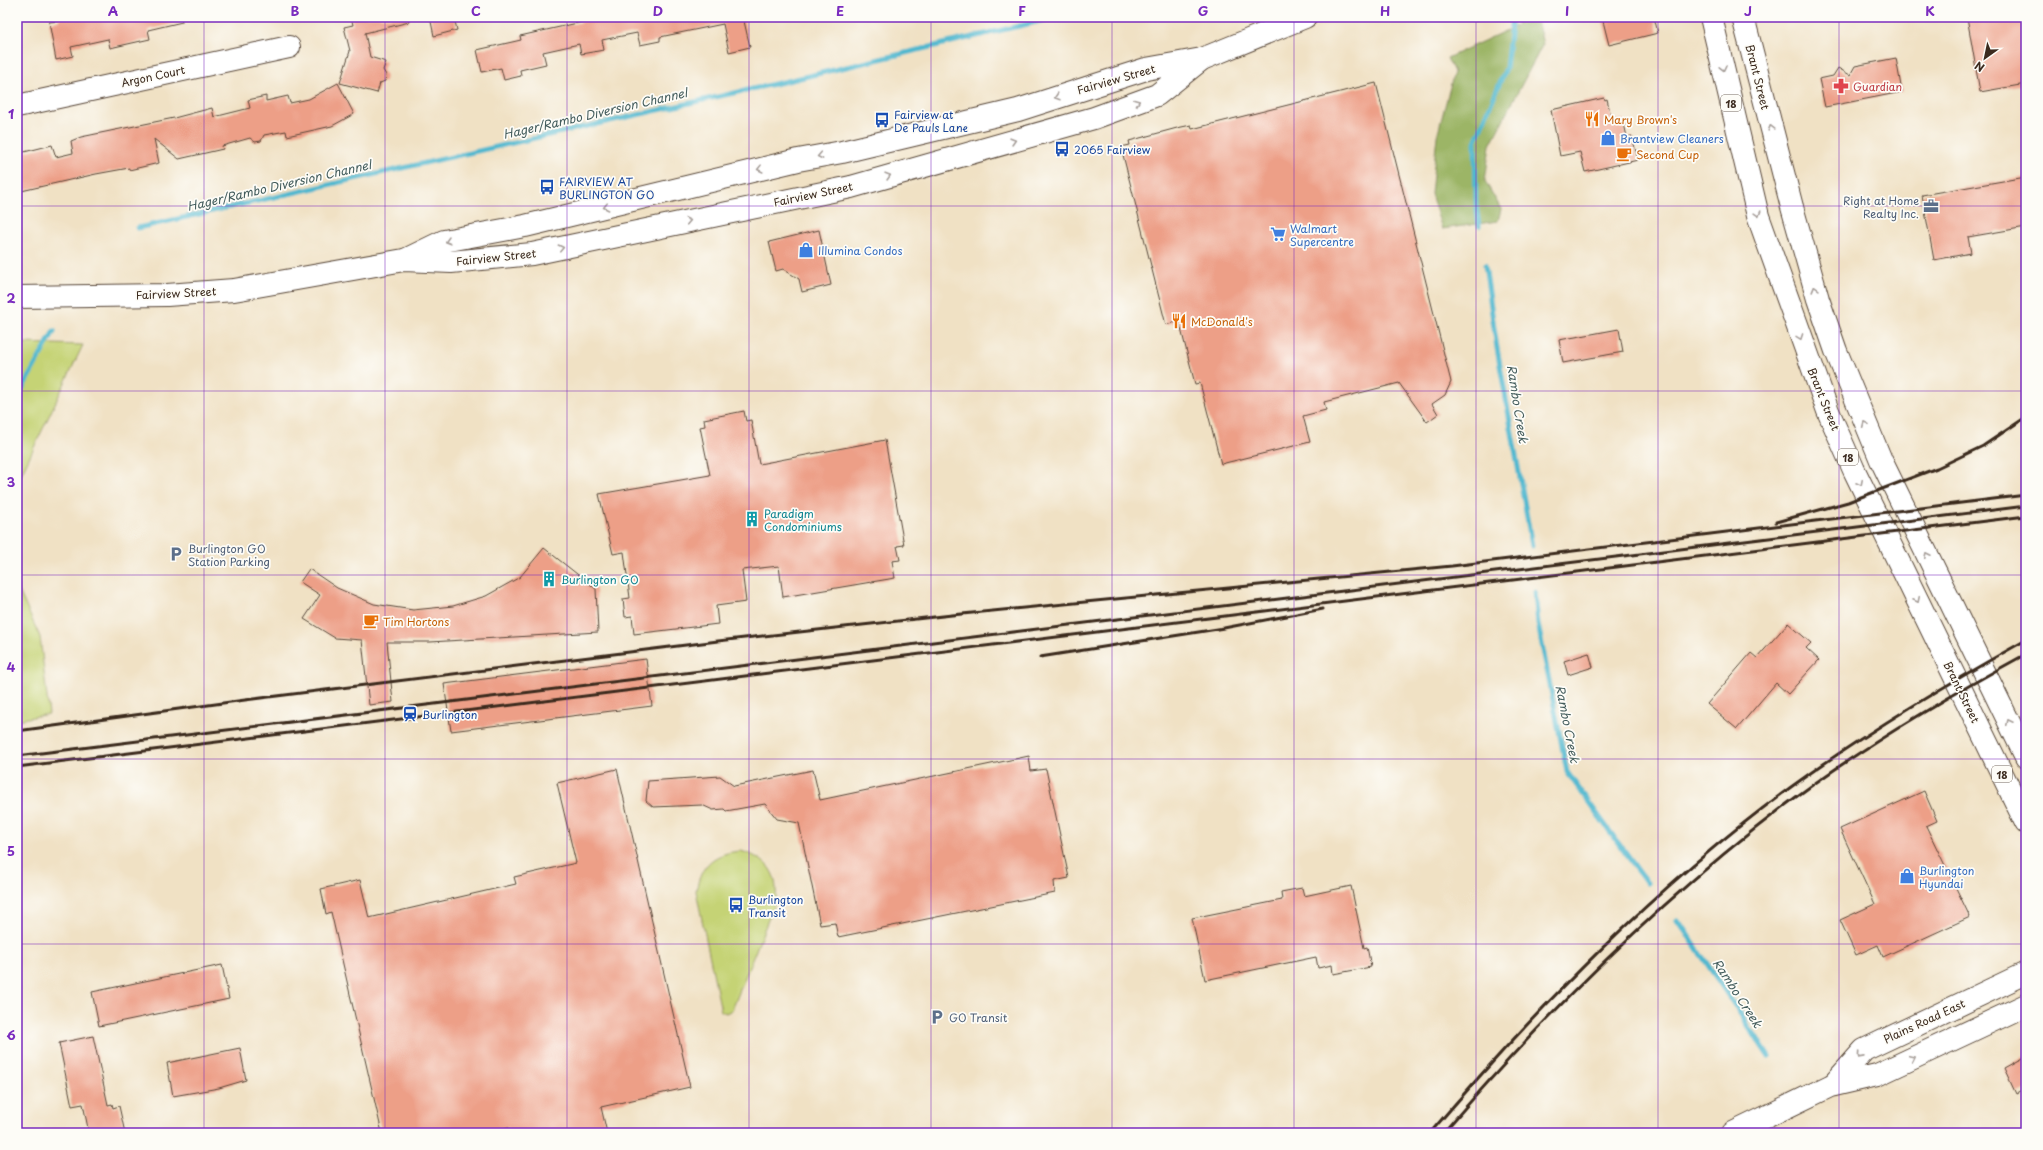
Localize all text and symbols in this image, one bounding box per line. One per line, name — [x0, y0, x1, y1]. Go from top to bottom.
text: A — [108, 1, 118, 20]
text: B — [291, 1, 300, 20]
text: C — [471, 1, 481, 20]
text: D — [653, 1, 663, 20]
text: E — [836, 1, 844, 20]
text: F — [1018, 1, 1026, 20]
text: G — [1198, 1, 1208, 20]
text: H — [1380, 1, 1390, 20]
text: I — [1565, 1, 1569, 20]
text: J — [1744, 1, 1752, 20]
text: K — [1925, 1, 1935, 20]
north arrow — [1965, 38, 2005, 78]
street label: Brant Street — [1742, 43, 1774, 112]
text: N — [1971, 57, 1988, 76]
street label: Fairview Street — [1075, 60, 1158, 98]
street label: Argon Court — [119, 61, 187, 91]
one-way arrow — [1718, 64, 1726, 71]
pharmacy icon: Guardian — [1832, 77, 1850, 95]
place label: Guardian — [1853, 78, 1902, 95]
water label: Hager/Rambo Diversion Channel — [501, 83, 690, 143]
one-way arrow — [1053, 93, 1060, 101]
road number: 18 — [1721, 95, 1741, 111]
one-way arrow — [1134, 99, 1141, 107]
text: 1 — [8, 104, 14, 123]
place label: Fairview at De Pauls Lane — [894, 106, 969, 136]
restaurant icon: Mary Brown's — [1583, 110, 1601, 128]
bus stop icon: Fairview at De Pauls Lane — [873, 111, 891, 129]
place label: Mary Brown's — [1604, 111, 1677, 128]
one-way arrow — [1767, 125, 1776, 132]
shop icon: Brantview Cleaners — [1599, 129, 1617, 147]
place label: Brantview Cleaners — [1620, 130, 1724, 147]
one-way arrow — [1010, 138, 1017, 146]
bus stop icon: 2065 Fairview — [1053, 140, 1071, 158]
place label: 2065 Fairview — [1074, 141, 1151, 158]
cafe icon: Second Cup — [1615, 145, 1633, 163]
place label: Second Cup — [1636, 146, 1699, 163]
one-way arrow — [817, 151, 823, 160]
water label: Hager/Rambo Diversion Channel — [185, 155, 374, 215]
one-way arrow — [757, 165, 763, 173]
place label: FAIRVIEW AT BURLINGTON GO — [559, 173, 654, 203]
one-way arrow — [885, 173, 891, 181]
street label: Fairview Street — [772, 177, 855, 211]
bus stop icon: FAIRVIEW AT BURLINGTON GO — [538, 178, 556, 196]
place label: Right at Home Realty Inc. — [1843, 192, 1919, 222]
office icon: Right at Home Realty Inc. — [1922, 197, 1940, 215]
one-way arrow — [603, 202, 610, 210]
one-way arrow — [1753, 210, 1762, 217]
one-way arrow — [685, 217, 692, 225]
place label: Walmart Supercentre — [1290, 220, 1354, 250]
supermarket icon: Walmart Supercentre — [1269, 225, 1287, 243]
one-way arrow — [445, 236, 452, 245]
shop icon: Illumina Condos — [797, 241, 815, 259]
place label: Illumina Condos — [818, 242, 902, 259]
street label: Fairview Street — [455, 244, 537, 270]
one-way arrow — [558, 244, 564, 252]
street label: Fairview Street — [135, 282, 217, 304]
one-way arrow — [1811, 286, 1820, 293]
text: 2 — [6, 288, 16, 307]
restaurant icon: McDonald's — [1170, 312, 1188, 330]
place label: McDonald's — [1191, 313, 1253, 330]
one-way arrow — [1795, 333, 1804, 340]
water label: Rambo Creek — [1503, 364, 1533, 445]
street label: Brant Street — [1804, 365, 1845, 434]
one-way arrow — [1862, 421, 1870, 428]
road number: 18 — [1838, 449, 1858, 465]
text: 3 — [7, 472, 16, 491]
one-way arrow — [1855, 479, 1863, 486]
place label: Paradigm Condominiums — [764, 505, 842, 535]
building icon: Paradigm Condominiums — [743, 510, 761, 528]
place label: Burlington GO Station Parking — [188, 540, 270, 570]
parking icon: Burlington GO Station Parking — [167, 545, 185, 563]
one-way arrow — [1924, 552, 1932, 559]
building icon: Burlington GO — [540, 570, 558, 588]
place label: Burlington GO — [561, 571, 639, 588]
one-way arrow — [1912, 596, 1920, 603]
cafe icon: Tim Hortons — [362, 612, 380, 630]
place label: Tim Hortons — [383, 613, 449, 630]
text: 4 — [7, 657, 16, 676]
street label: Brant Street — [1940, 658, 1984, 726]
water label: Rambo Creek — [1552, 684, 1584, 765]
station icon: Burlington — [401, 705, 419, 723]
place label: Burlington — [422, 706, 477, 723]
one-way arrow — [2006, 719, 2014, 726]
road number: 18 — [1992, 766, 2012, 782]
text: 5 — [7, 841, 15, 860]
place label: Burlington Hyundai — [1919, 862, 1974, 892]
shop icon: Burlington Hyundai — [1898, 867, 1916, 885]
place label: Burlington Transit — [748, 891, 803, 921]
bus stop icon: Burlington Transit — [727, 896, 745, 914]
water label: Rambo Creek — [1709, 955, 1767, 1032]
street label: Plains Road East — [1880, 994, 1968, 1047]
parking icon: GO Transit — [928, 1008, 946, 1026]
place label: GO Transit — [949, 1009, 1008, 1026]
text: 6 — [6, 1025, 16, 1044]
one-way arrow — [1858, 1050, 1865, 1057]
one-way arrow — [1908, 1055, 1915, 1063]

